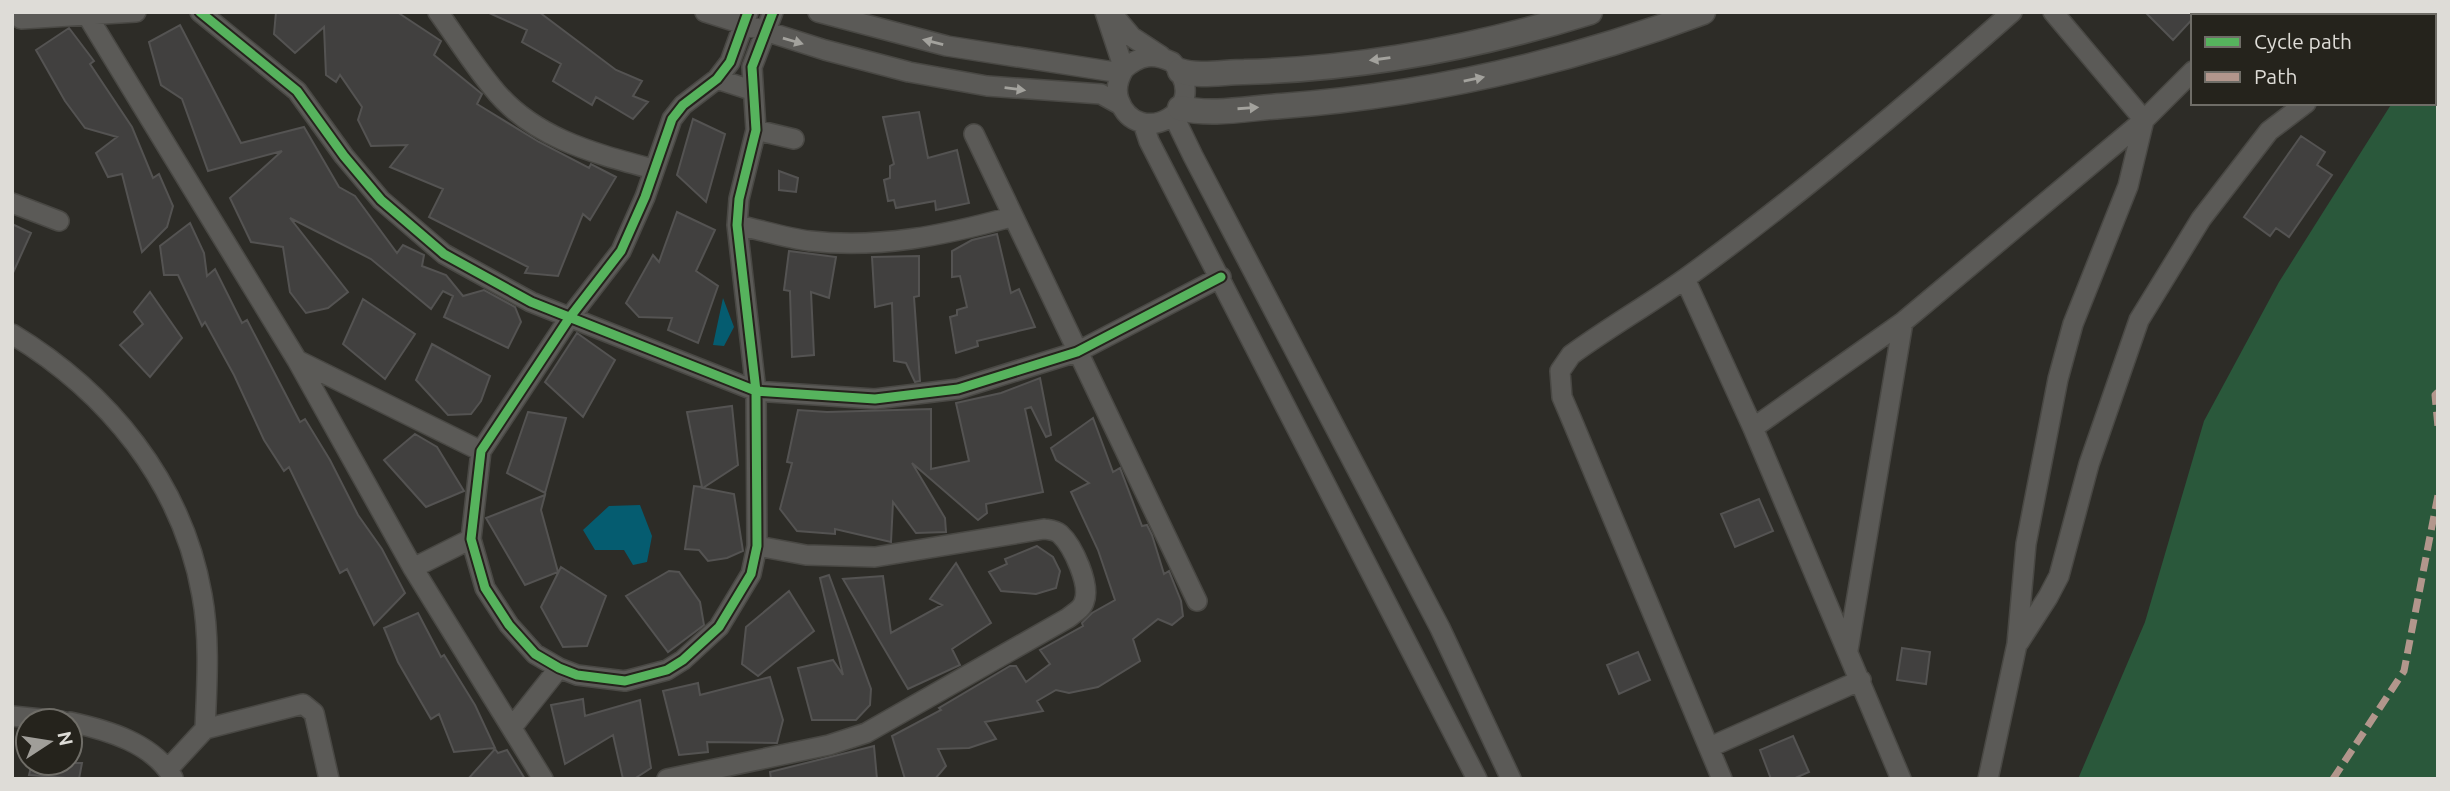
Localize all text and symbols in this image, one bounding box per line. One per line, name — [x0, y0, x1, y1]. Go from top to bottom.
legend — [2191, 14, 2436, 105]
text: Cycle path — [2254, 29, 2352, 53]
one-way arrow — [783, 36, 804, 46]
one-way arrow — [922, 37, 944, 48]
one-way arrow — [1369, 54, 1391, 65]
text: Path — [2254, 64, 2297, 88]
one-way arrow — [1463, 74, 1485, 85]
one-way arrow — [1005, 83, 1027, 94]
one-way arrow — [1238, 102, 1260, 113]
north arrow — [14, 707, 84, 777]
text: N — [53, 729, 78, 748]

